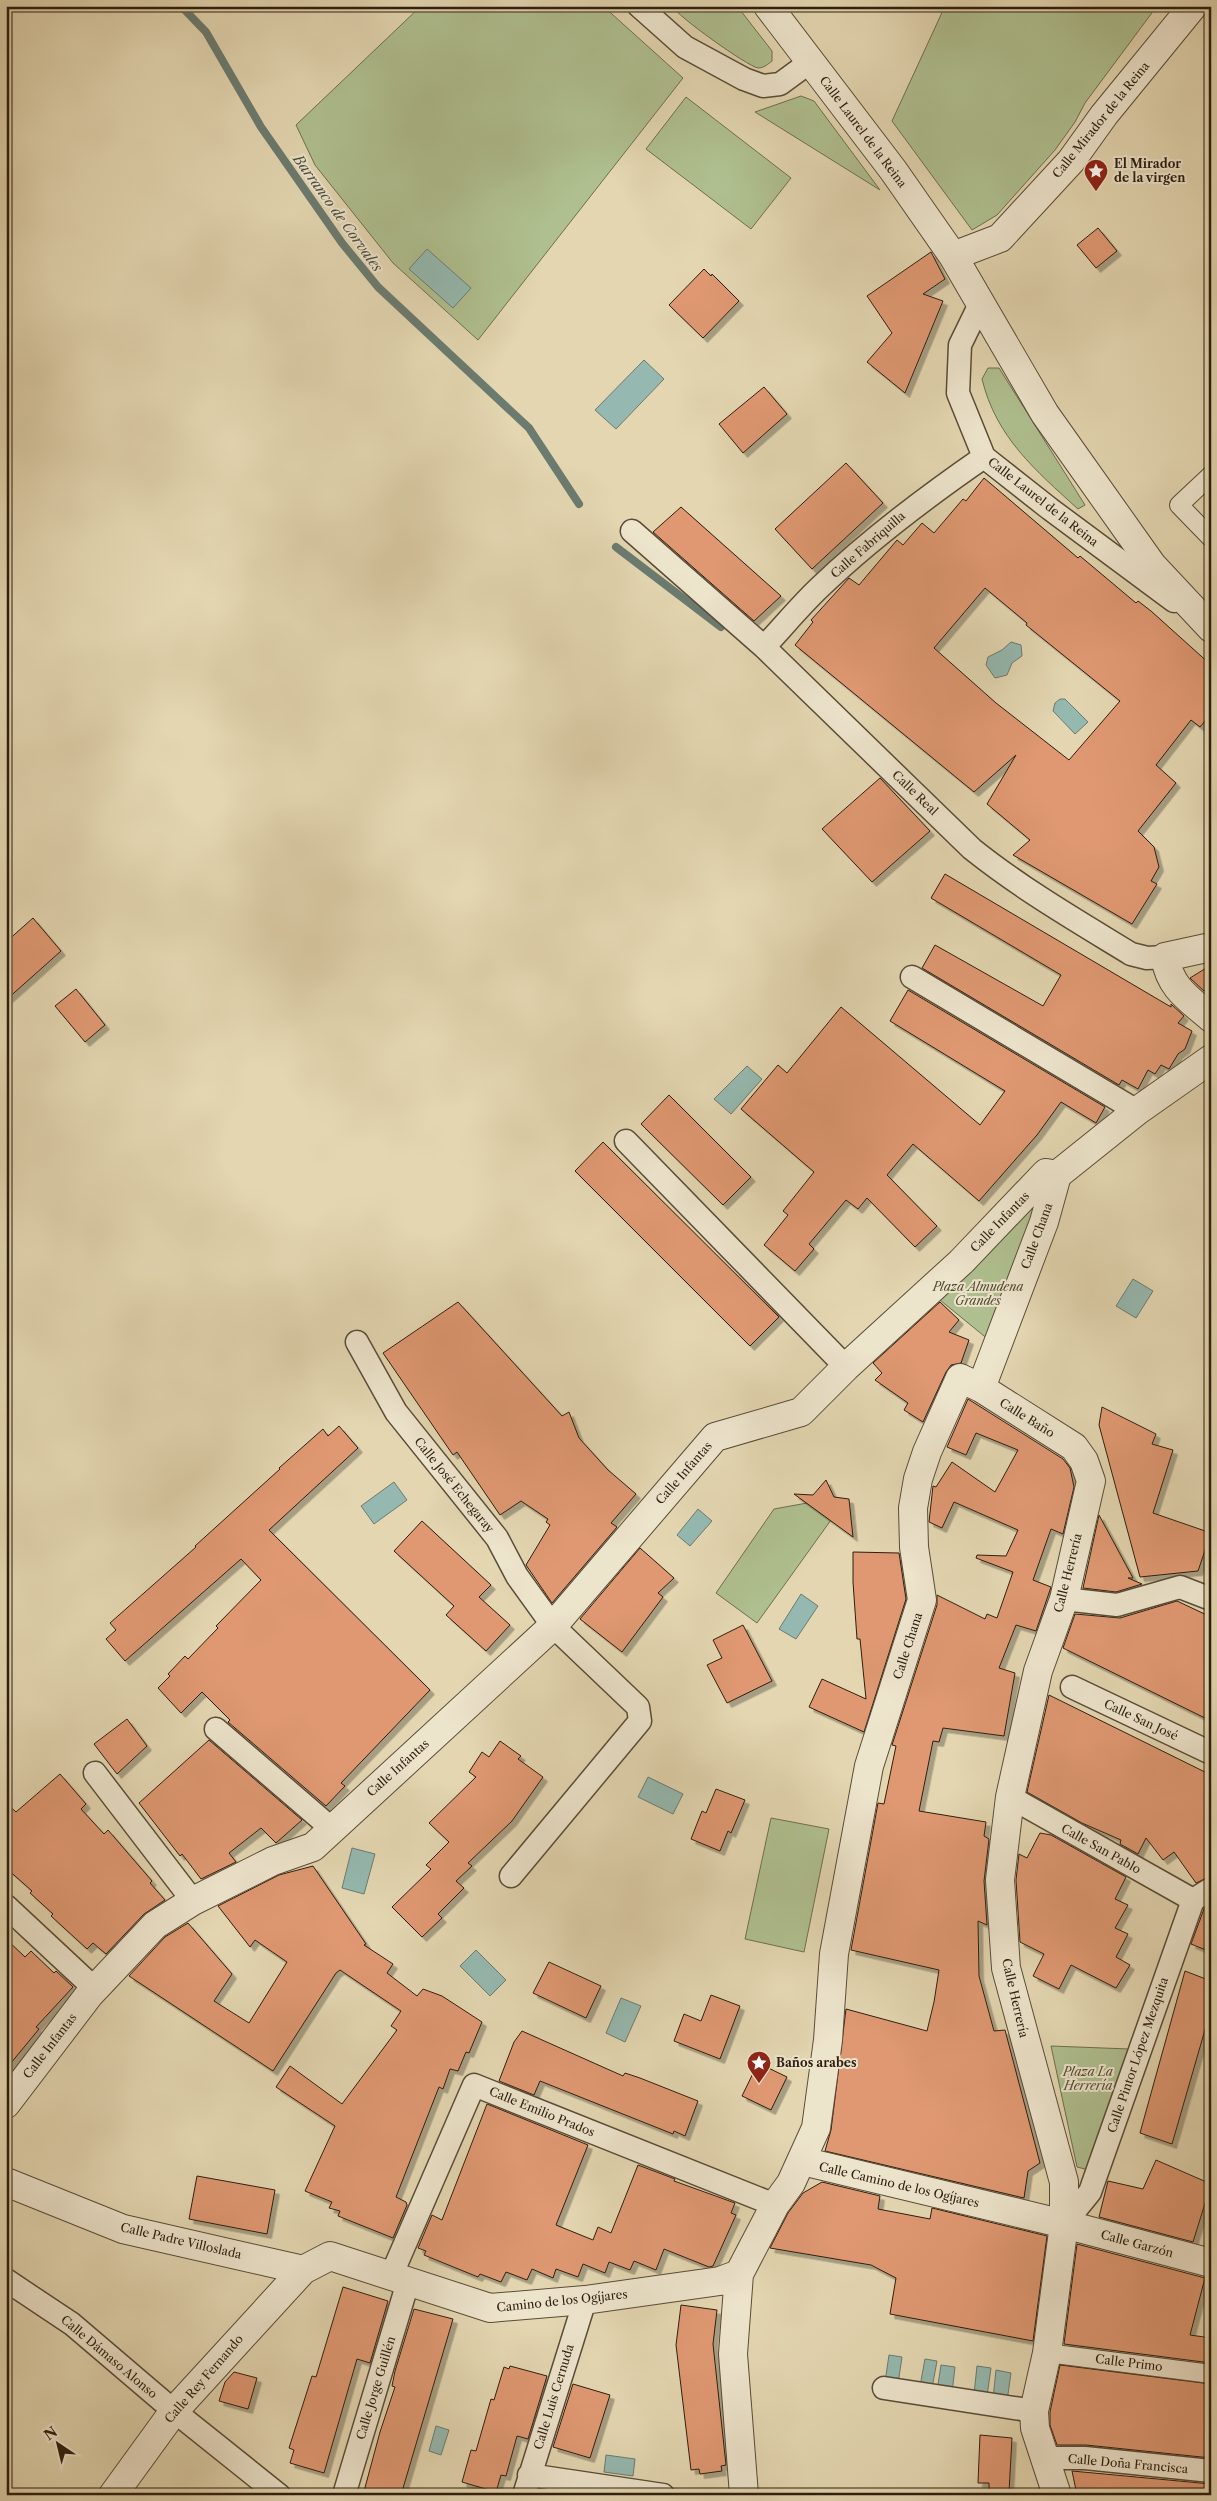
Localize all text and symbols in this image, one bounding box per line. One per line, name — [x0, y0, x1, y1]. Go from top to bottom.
street label: Calle Mirador de la Reina — [1049, 58, 1153, 181]
street label: Calle Laurel de la Reina — [817, 73, 911, 191]
water label: Barranco de Corvales — [289, 150, 387, 276]
place label: El Mirador de la virgen — [1114, 156, 1186, 185]
place icon: El Mirador de la virgen — [1083, 158, 1109, 192]
street label: Calle Laurel de la Reina — [985, 454, 1102, 550]
street label: Calle Fabriquilla — [827, 508, 909, 581]
street label: Calle Real — [889, 767, 942, 818]
street label: Calle Infantas — [967, 1188, 1032, 1255]
street label: Calle Chana — [1018, 1200, 1056, 1271]
park label: Plaza Almudena Grandes — [932, 1279, 1023, 1308]
street label: Calle Baño — [997, 1395, 1058, 1440]
street label: Calle José Echegaray — [411, 1434, 498, 1536]
street label: Calle Infantas — [652, 1438, 715, 1507]
street label: Calle Herrería — [1050, 1531, 1085, 1614]
street label: Calle Chana — [890, 1610, 926, 1681]
street label: Calle San José — [1102, 1696, 1181, 1743]
street label: Calle Infantas — [363, 1736, 432, 1799]
street label: Calle San Pablo — [1059, 1820, 1144, 1877]
street label: Calle Herrería — [999, 1957, 1032, 2040]
street label: Calle Pintor López Mezquita — [1104, 1974, 1171, 2135]
street label: Calle Infantas — [20, 2010, 80, 2081]
place icon: Baños arabes — [746, 2050, 772, 2084]
place label: Baños arabes — [776, 2055, 857, 2070]
park label: Plaza La Herrería — [1062, 2064, 1113, 2093]
street label: Calle Emilio Prados — [487, 2083, 597, 2140]
street label: Calle Camino de los Ogíjares — [817, 2159, 981, 2210]
street label: Calle Padre Villoslada — [119, 2219, 244, 2262]
street label: Calle Garzón — [1099, 2227, 1176, 2261]
street label: Camino de los Ogíjares — [496, 2286, 628, 2315]
street label: Calle Dámaso Alonso — [58, 2312, 161, 2401]
street label: Calle Rey Fernando — [161, 2331, 246, 2426]
street label: Calle Jorge Guillén — [353, 2334, 399, 2441]
street label: Calle Luis Cernuda — [530, 2342, 577, 2451]
street label: Calle Primo — [1095, 2351, 1164, 2374]
north arrow — [32, 2418, 82, 2468]
text: N — [40, 2422, 61, 2444]
street label: Calle Doña Francisca — [1067, 2451, 1190, 2476]

